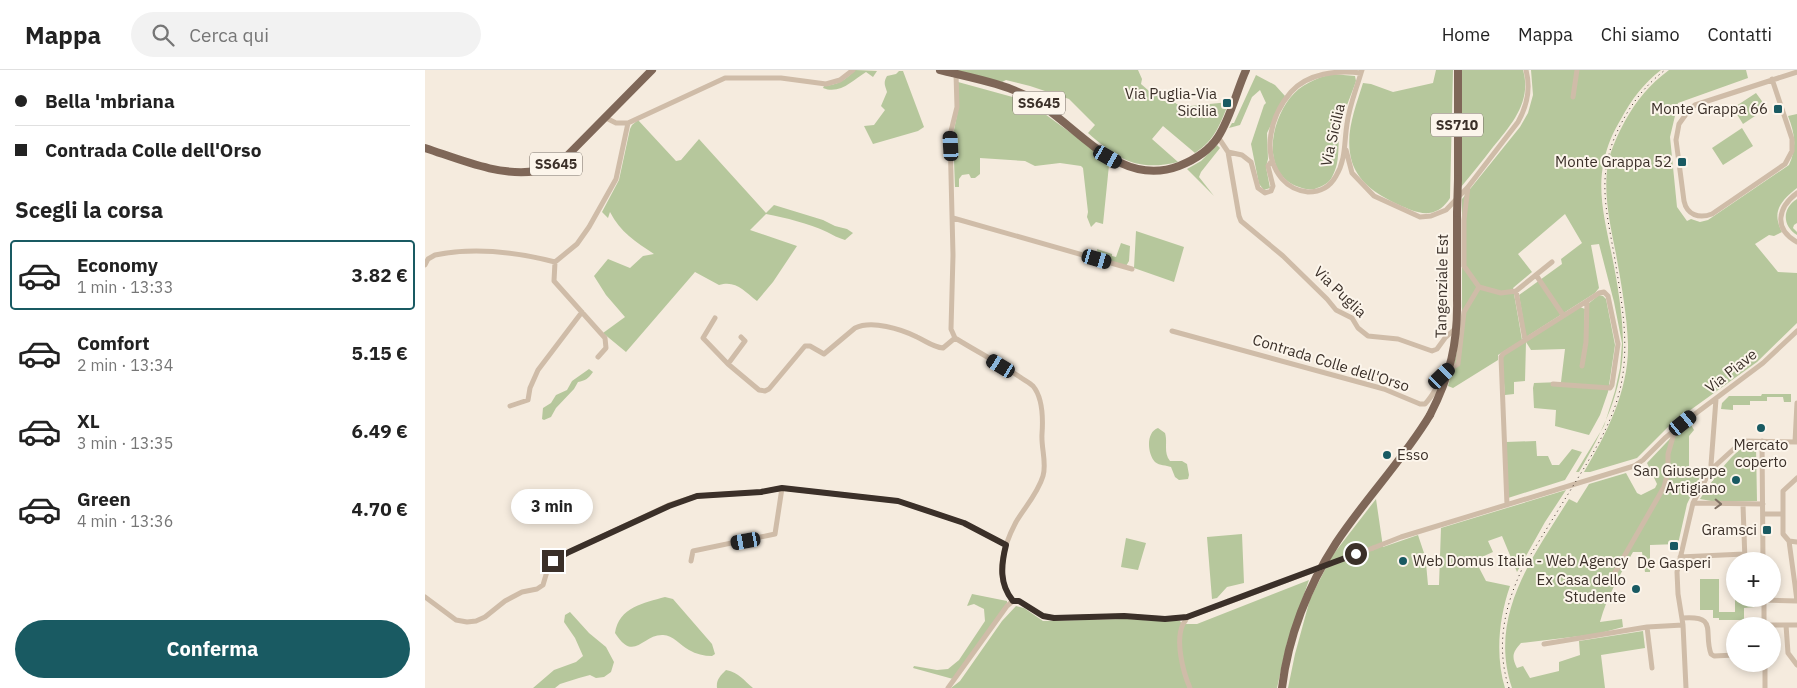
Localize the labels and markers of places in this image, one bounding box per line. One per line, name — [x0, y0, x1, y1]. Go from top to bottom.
place label: Via Puglia-Via Sicilia — [1125, 84, 1217, 120]
marker: Via Puglia-Via Sicilia — [1221, 97, 1233, 109]
place label: Monte Grappa 66 — [1651, 99, 1768, 118]
marker: Monte Grappa 66 — [1772, 103, 1784, 115]
place label: Monte Grappa 52 — [1555, 152, 1672, 171]
marker: Monte Grappa 52 — [1676, 156, 1688, 168]
marker: Mercato coperto — [1755, 422, 1767, 434]
place label: Mercato coperto — [1733, 435, 1789, 471]
place label: Esso — [1397, 445, 1429, 464]
marker: Esso — [1381, 449, 1393, 461]
place label: San Giuseppe Artigiano — [1633, 461, 1726, 497]
marker: San Giuseppe Artigiano — [1730, 474, 1742, 486]
place label: Gramsci — [1701, 520, 1757, 539]
marker: Gramsci — [1761, 524, 1773, 536]
marker: De Gasperi — [1668, 540, 1680, 552]
place label: Web Domus Italia - Web Agency — [1413, 551, 1629, 570]
place label: De Gasperi — [1637, 553, 1711, 572]
marker: Web Domus Italia - Web Agency — [1397, 555, 1409, 567]
place label: Ex Casa dello Studente — [1537, 570, 1626, 606]
marker: Ex Casa dello Studente — [1630, 583, 1642, 595]

